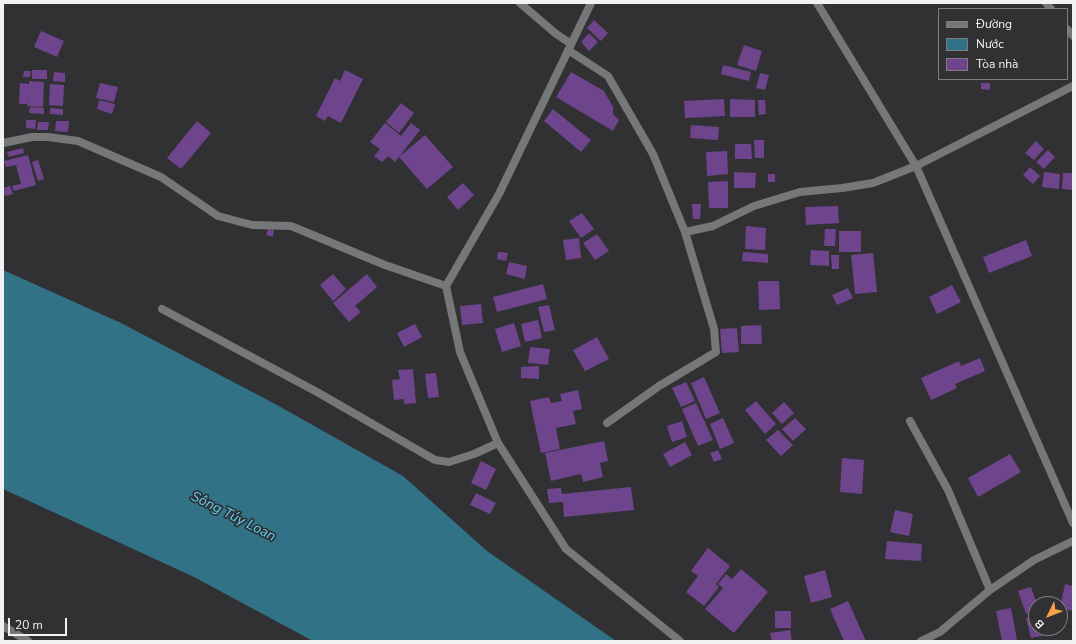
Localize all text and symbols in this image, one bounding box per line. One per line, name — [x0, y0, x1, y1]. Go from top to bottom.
legend — [938, 8, 1068, 80]
text: Đường — [976, 16, 1012, 32]
text: Nước — [976, 36, 1004, 52]
text: Tòa nhà — [976, 56, 1018, 72]
water label: Sông Túy Loan — [188, 488, 278, 546]
north arrow — [1028, 596, 1068, 636]
scale bar — [10, 610, 69, 636]
text: B — [1032, 616, 1048, 632]
text: 20 m — [15, 617, 43, 633]

